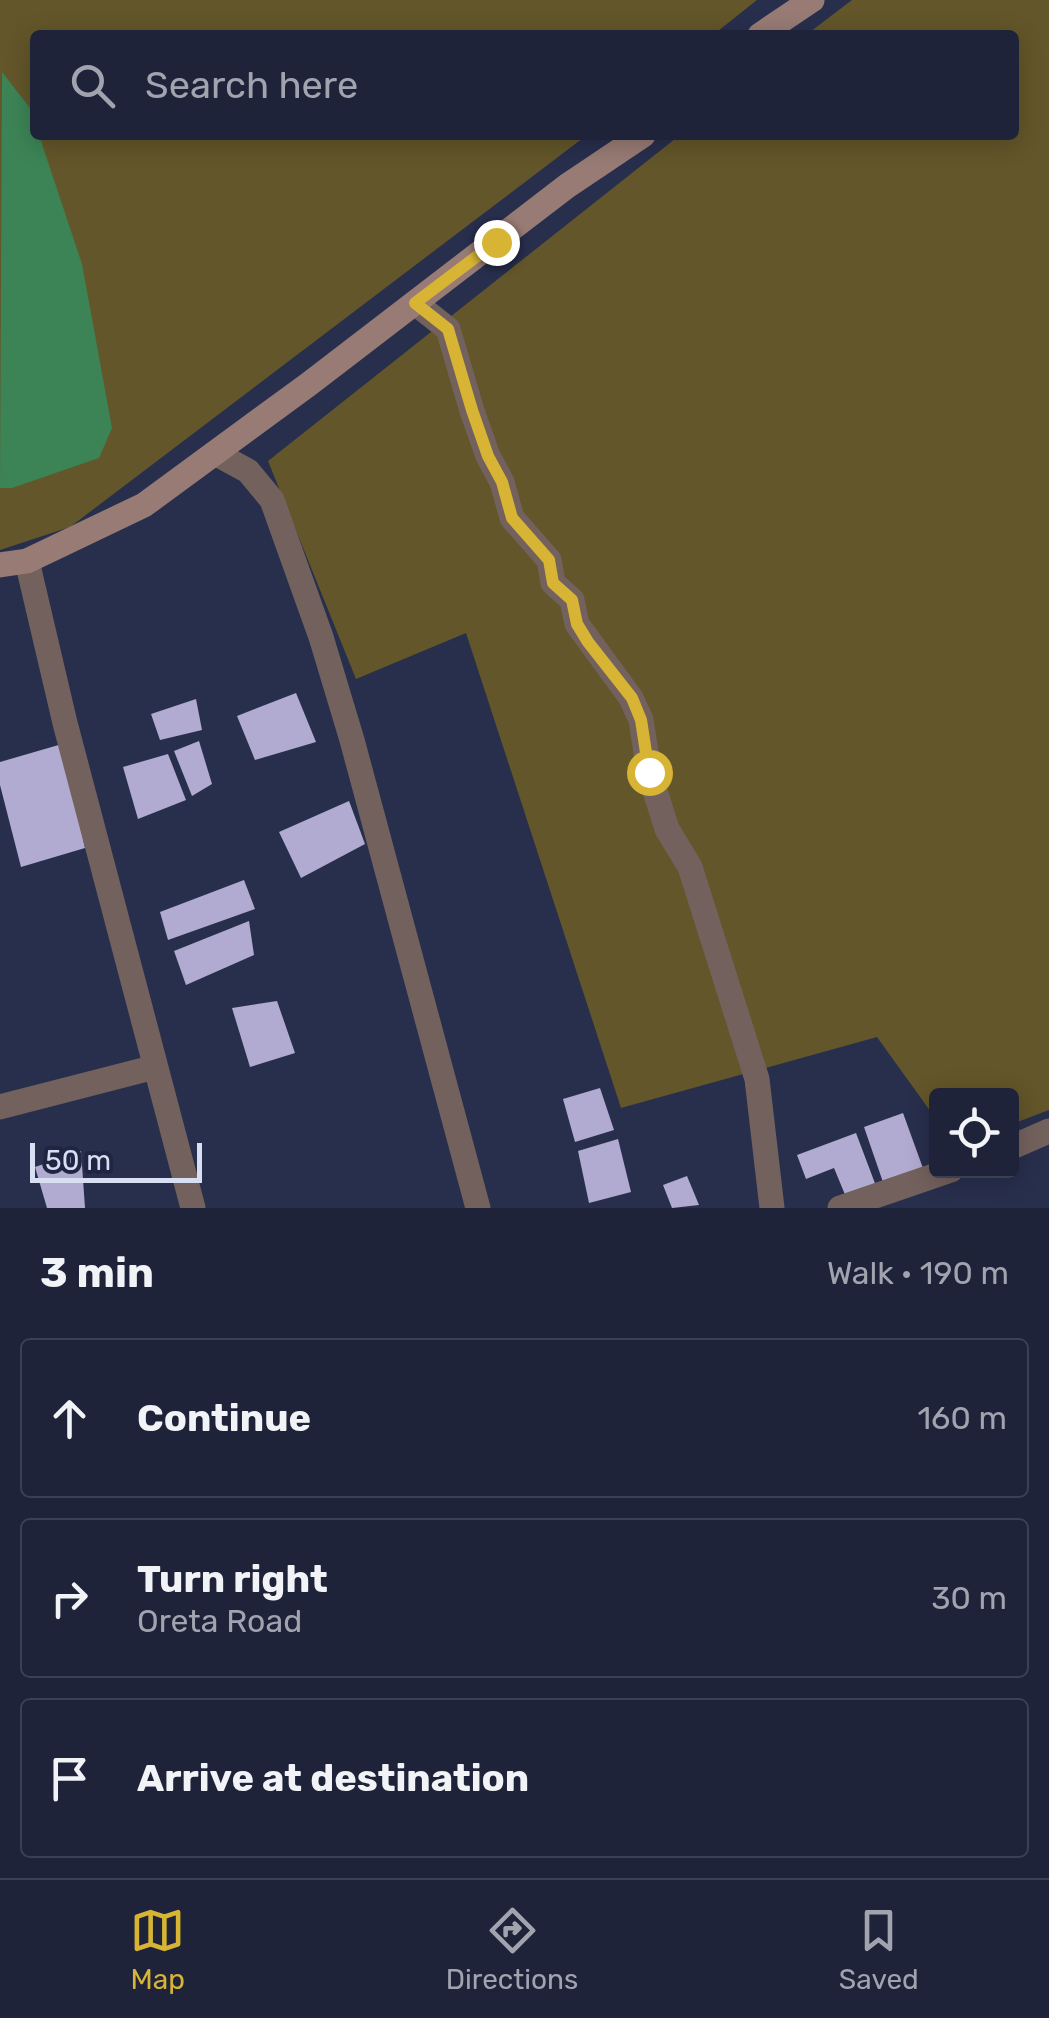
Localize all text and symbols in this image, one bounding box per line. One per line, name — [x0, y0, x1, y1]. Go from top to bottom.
search box — [30, 30, 1019, 140]
icon: search — [65, 58, 120, 113]
text: Search here — [145, 62, 358, 108]
route end — [474, 220, 520, 266]
route start — [627, 750, 673, 796]
map controls — [929, 1088, 1019, 1178]
button: locate — [929, 1088, 1019, 1178]
scale bar — [30, 1138, 202, 1182]
text: 50 m — [45, 1144, 111, 1177]
text: 3 min — [40, 1248, 154, 1298]
text: Walk · 190 m — [827, 1254, 1009, 1292]
icon: ahead — [42, 1391, 97, 1446]
text: Continue — [137, 1395, 311, 1441]
text: 160 m — [917, 1399, 1007, 1437]
text: Turn right — [137, 1556, 328, 1602]
icon: right — [42, 1571, 97, 1626]
text: 30 m — [931, 1579, 1007, 1617]
text: Oreta Road — [137, 1602, 302, 1640]
icon: arrive — [42, 1751, 97, 1806]
text: Arrive at destination — [137, 1755, 529, 1801]
tab: Map — [130, 1903, 185, 1996]
tab: Directions — [446, 1903, 578, 1996]
tab: Saved — [839, 1903, 919, 1996]

